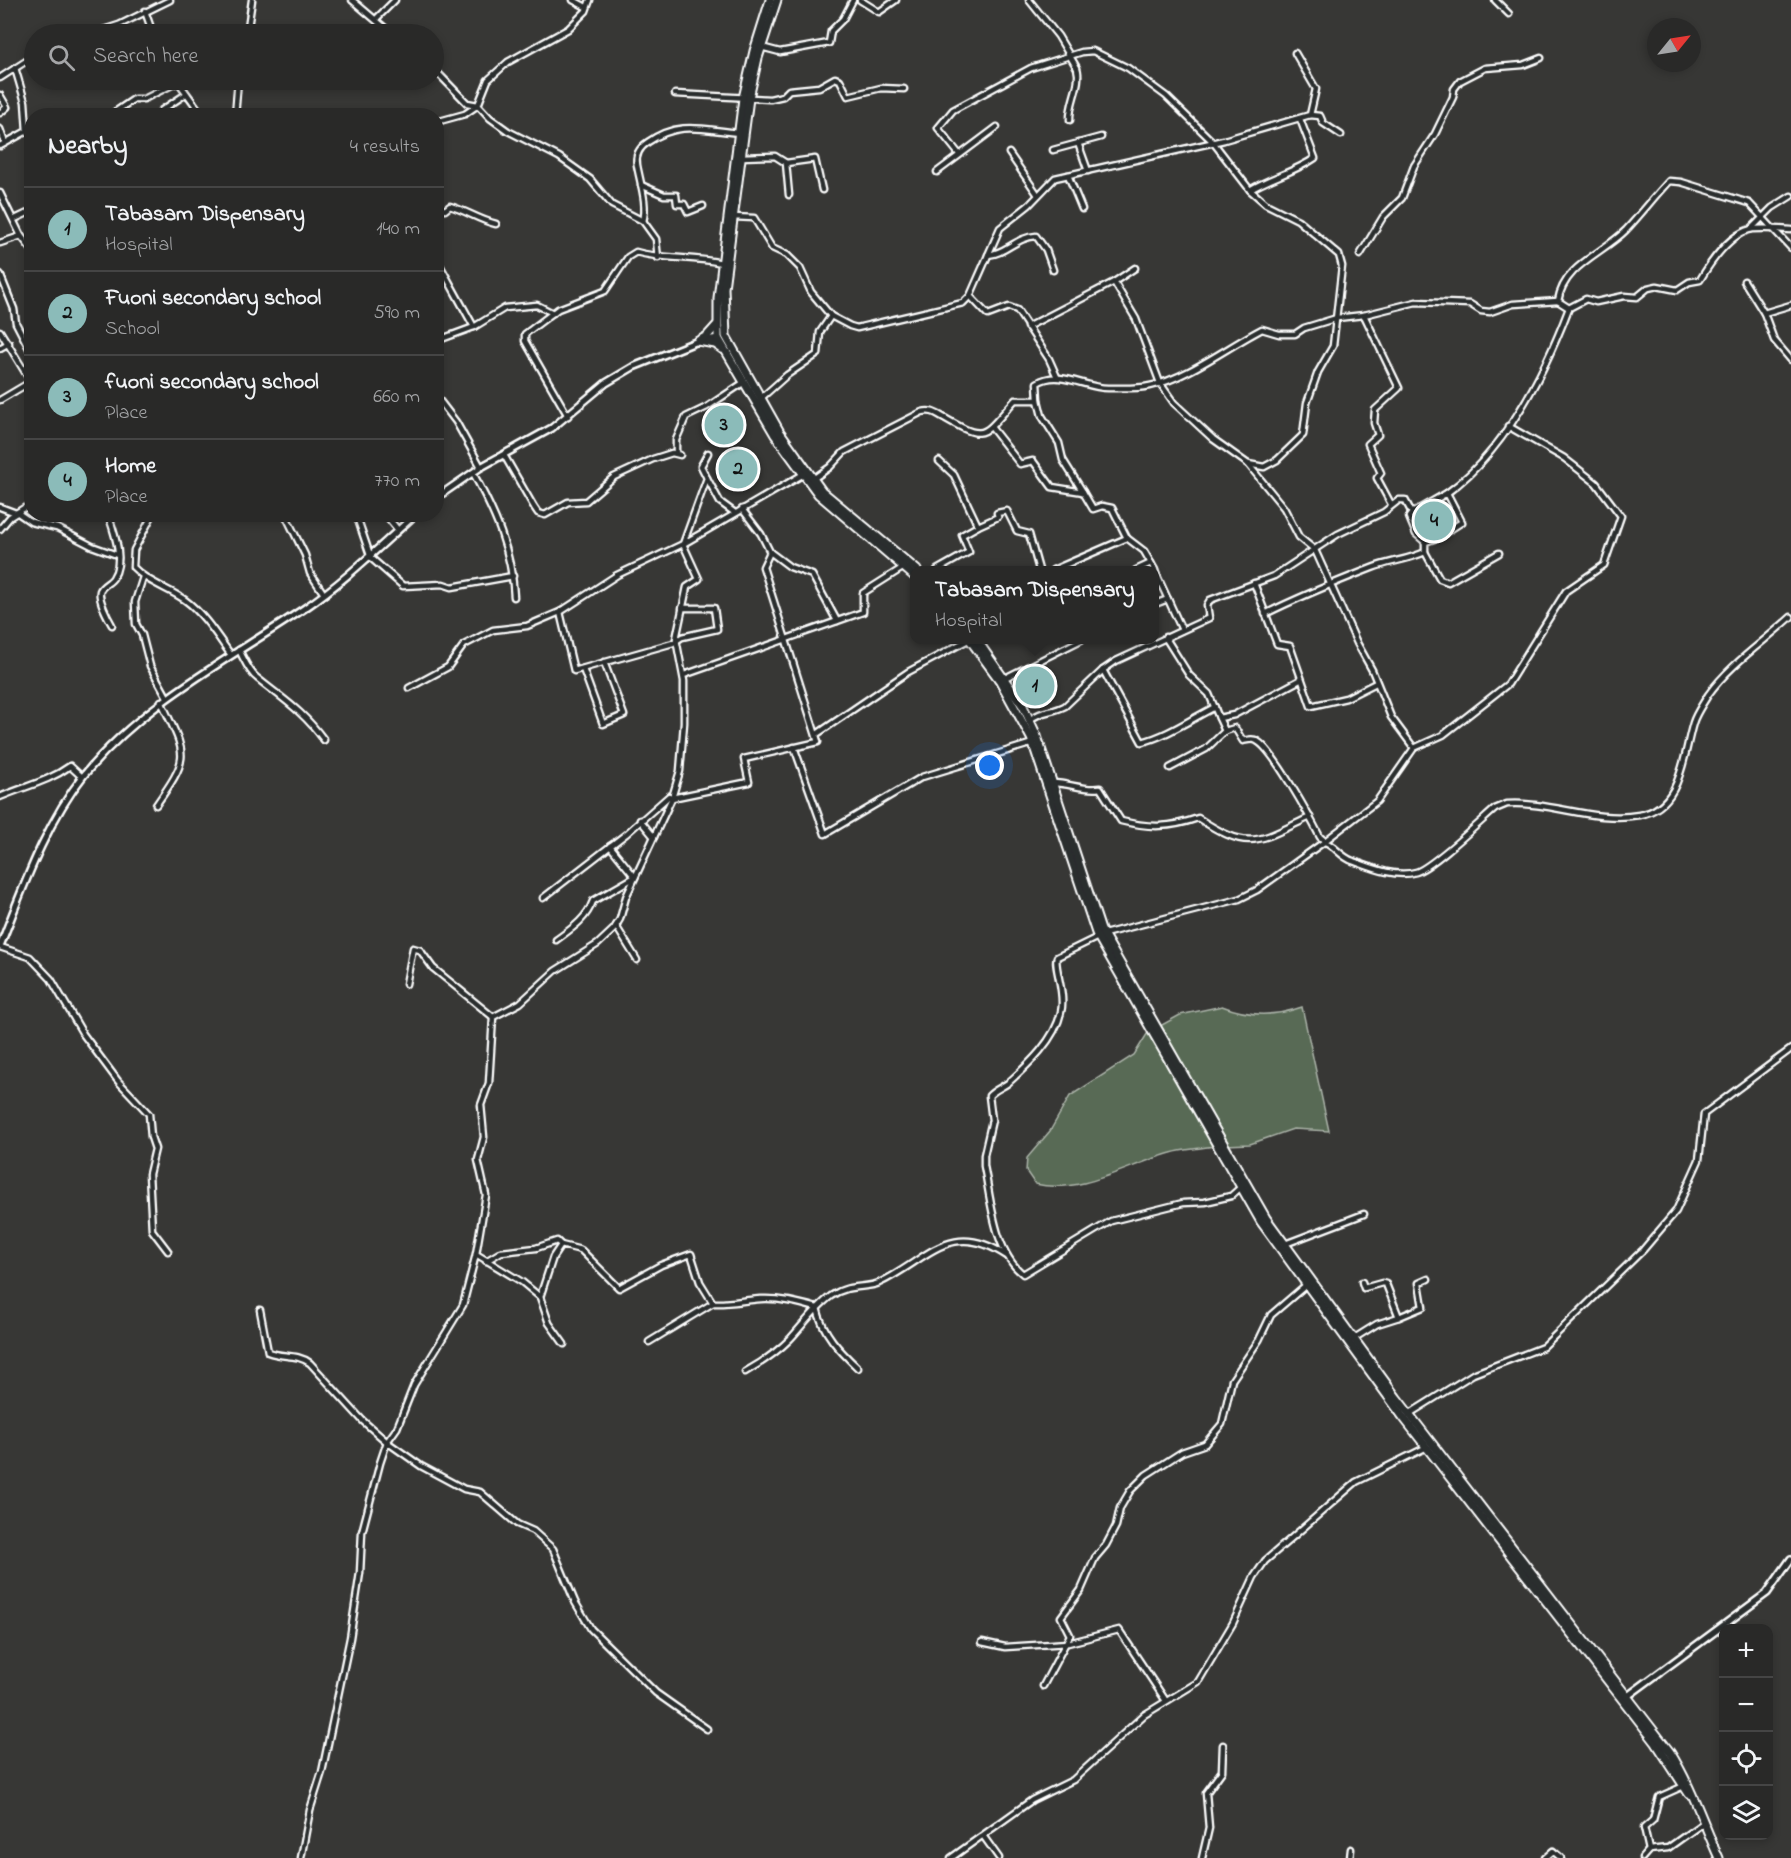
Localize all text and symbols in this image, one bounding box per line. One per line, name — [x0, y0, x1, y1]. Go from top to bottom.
north arrow — [1647, 18, 1701, 72]
search box — [24, 24, 444, 90]
icon: search — [45, 41, 78, 74]
text: Search here — [93, 41, 198, 73]
text: Nearby — [48, 128, 127, 166]
text: 4 results — [350, 133, 420, 162]
text: Tabasam Dispensary — [105, 199, 305, 231]
text: 1 — [64, 215, 71, 244]
text: 140 m — [376, 215, 420, 244]
text: Hospital — [105, 231, 173, 260]
text: Fuoni secondary school — [105, 283, 321, 315]
text: 2 — [63, 299, 72, 328]
text: 590 m — [373, 299, 420, 328]
text: School — [105, 315, 160, 344]
text: fuoni secondary school — [105, 367, 319, 399]
text: 3 — [63, 383, 72, 412]
text: 660 m — [373, 383, 420, 412]
text: Place — [105, 399, 147, 428]
pin: 3 — [704, 402, 744, 448]
pin: 2 — [718, 446, 758, 492]
text: Home — [105, 451, 156, 483]
text: 4 — [63, 467, 72, 496]
text: 770 m — [374, 467, 420, 496]
text: Place — [105, 483, 147, 512]
pin: 4 — [1414, 498, 1454, 544]
popup — [910, 566, 1159, 644]
text: Tabasam Dispensary — [935, 575, 1134, 607]
text: Hospital — [935, 607, 1002, 636]
pin: 1 — [1016, 664, 1054, 708]
your location — [975, 751, 1004, 780]
map controls — [1719, 1624, 1773, 1840]
button: + — [1719, 1624, 1773, 1678]
button: − — [1719, 1678, 1773, 1732]
button: locate — [1719, 1732, 1773, 1786]
button: layers — [1719, 1786, 1773, 1840]

